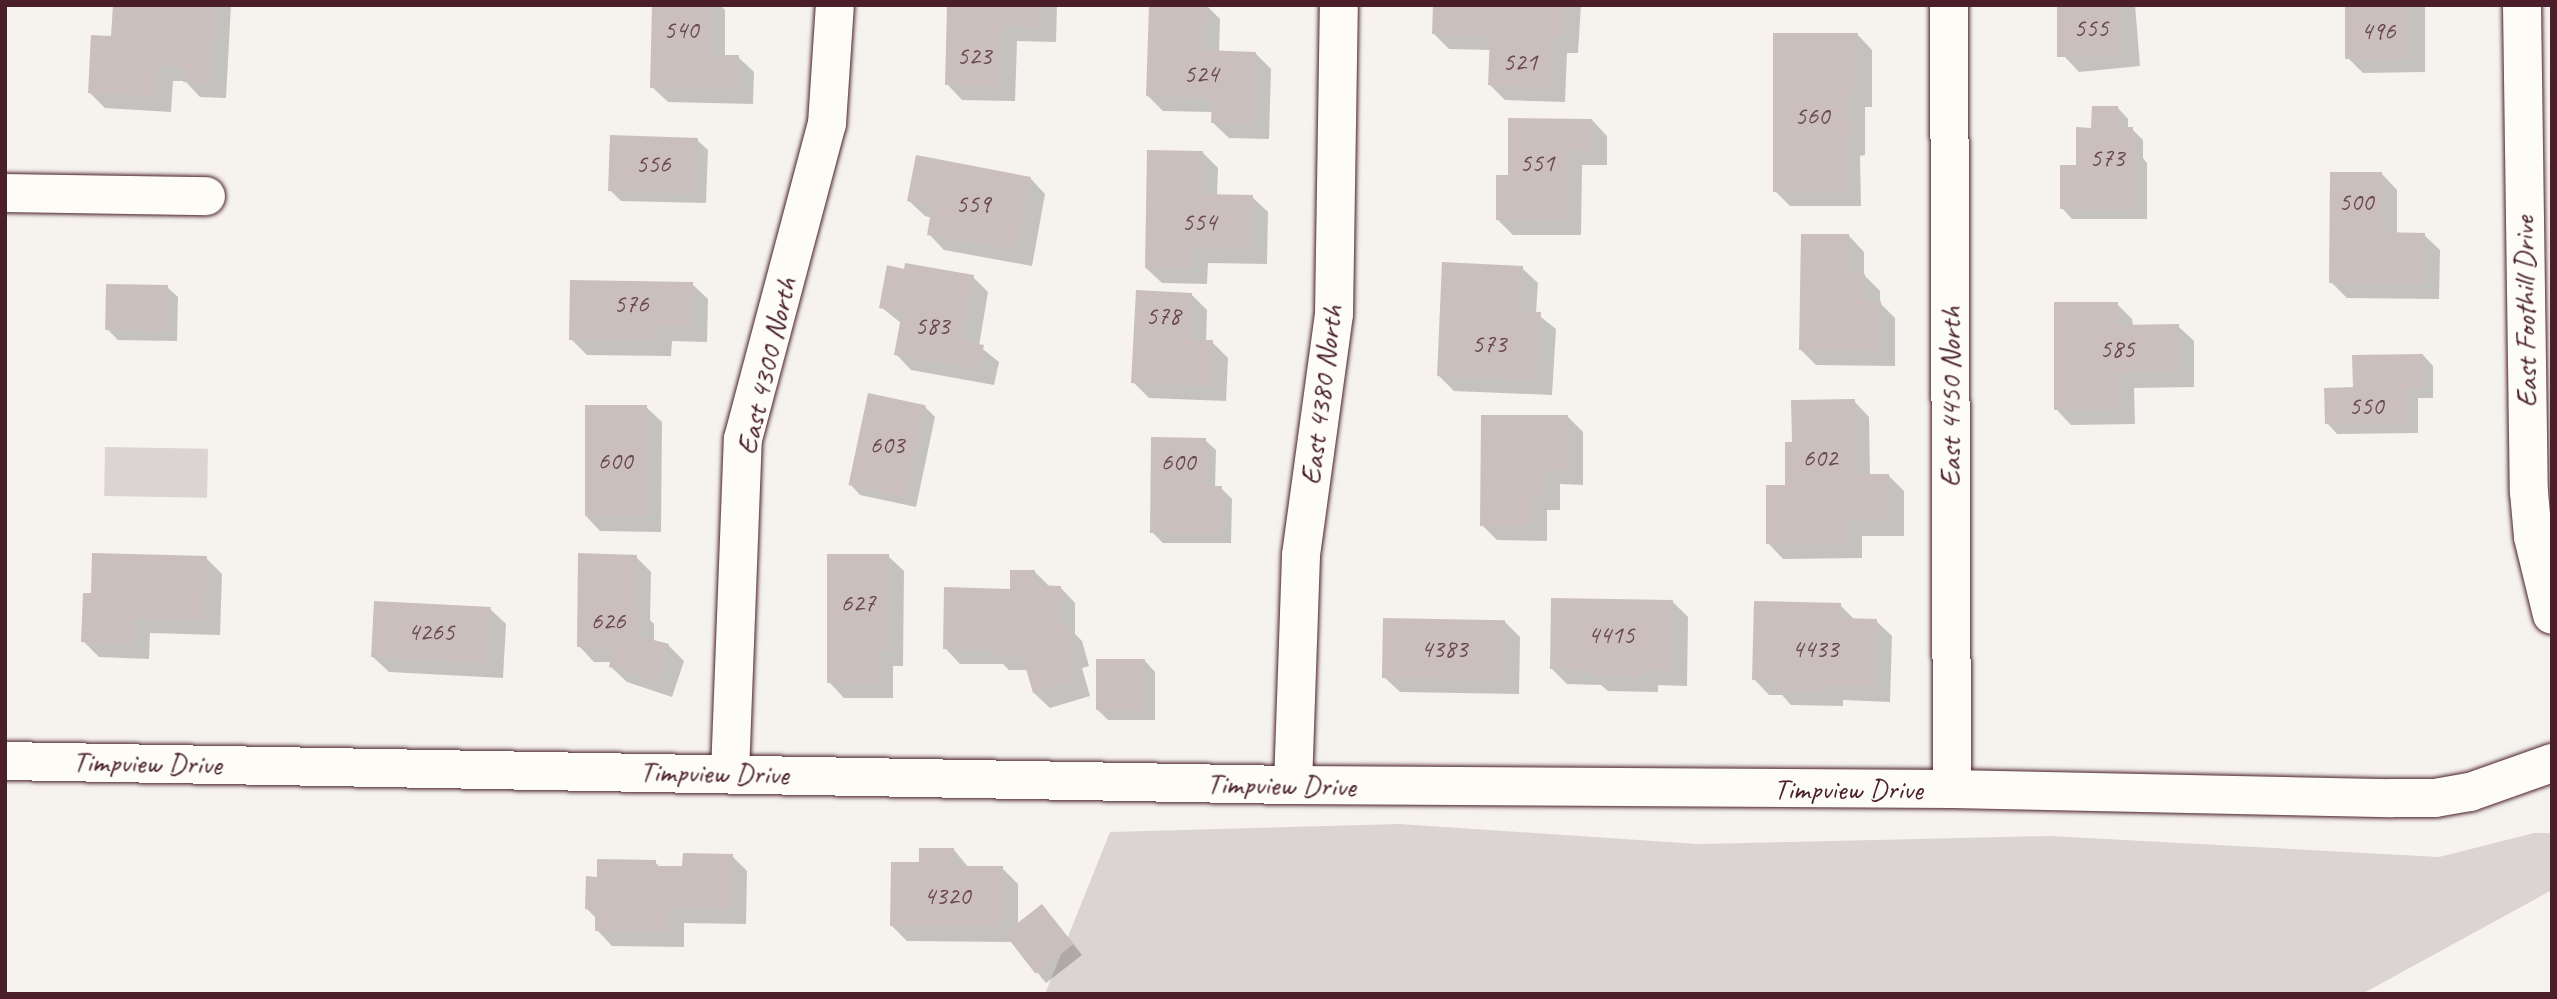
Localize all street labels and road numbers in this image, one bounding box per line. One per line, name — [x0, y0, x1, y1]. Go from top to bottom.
street label: East Foothill Drive — [2505, 216, 2545, 408]
street label: East 4300 North — [728, 274, 804, 458]
street label: East 4380 North — [1292, 303, 1350, 487]
street label: East 4450 North — [1932, 307, 1968, 487]
street label: Timpview Drive — [72, 744, 222, 782]
street label: Timpview Drive — [639, 754, 789, 792]
street label: Timpview Drive — [1206, 766, 1356, 804]
street label: Timpview Drive — [1773, 771, 1923, 807]

